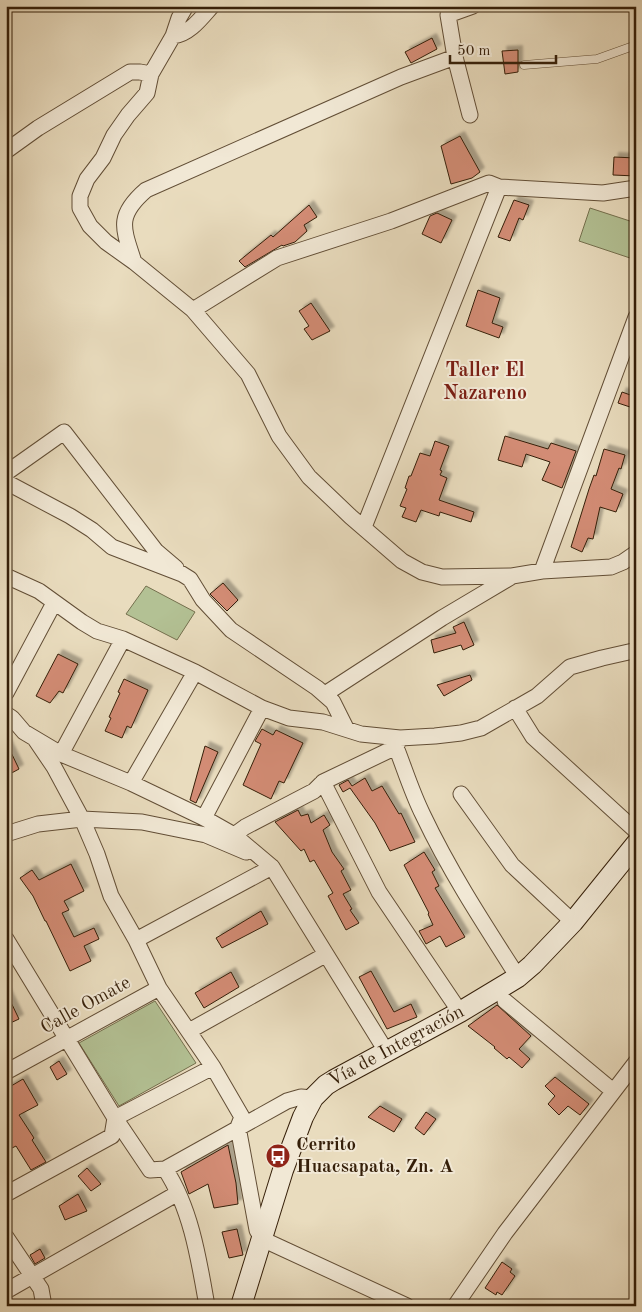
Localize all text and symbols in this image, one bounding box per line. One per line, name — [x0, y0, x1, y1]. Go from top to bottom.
scale bar — [450, 32, 556, 64]
text: 50 m — [457, 44, 491, 59]
district label: Taller El Nazareno — [443, 361, 527, 404]
street label: Calle Omate — [38, 974, 134, 1038]
street label: Vía de Integración — [325, 1002, 467, 1091]
place label: Cerrito Huacsapata, Zn. A — [296, 1136, 454, 1177]
bus stop icon: Cerrito Huacsapata, Zn. A — [265, 1143, 291, 1169]

